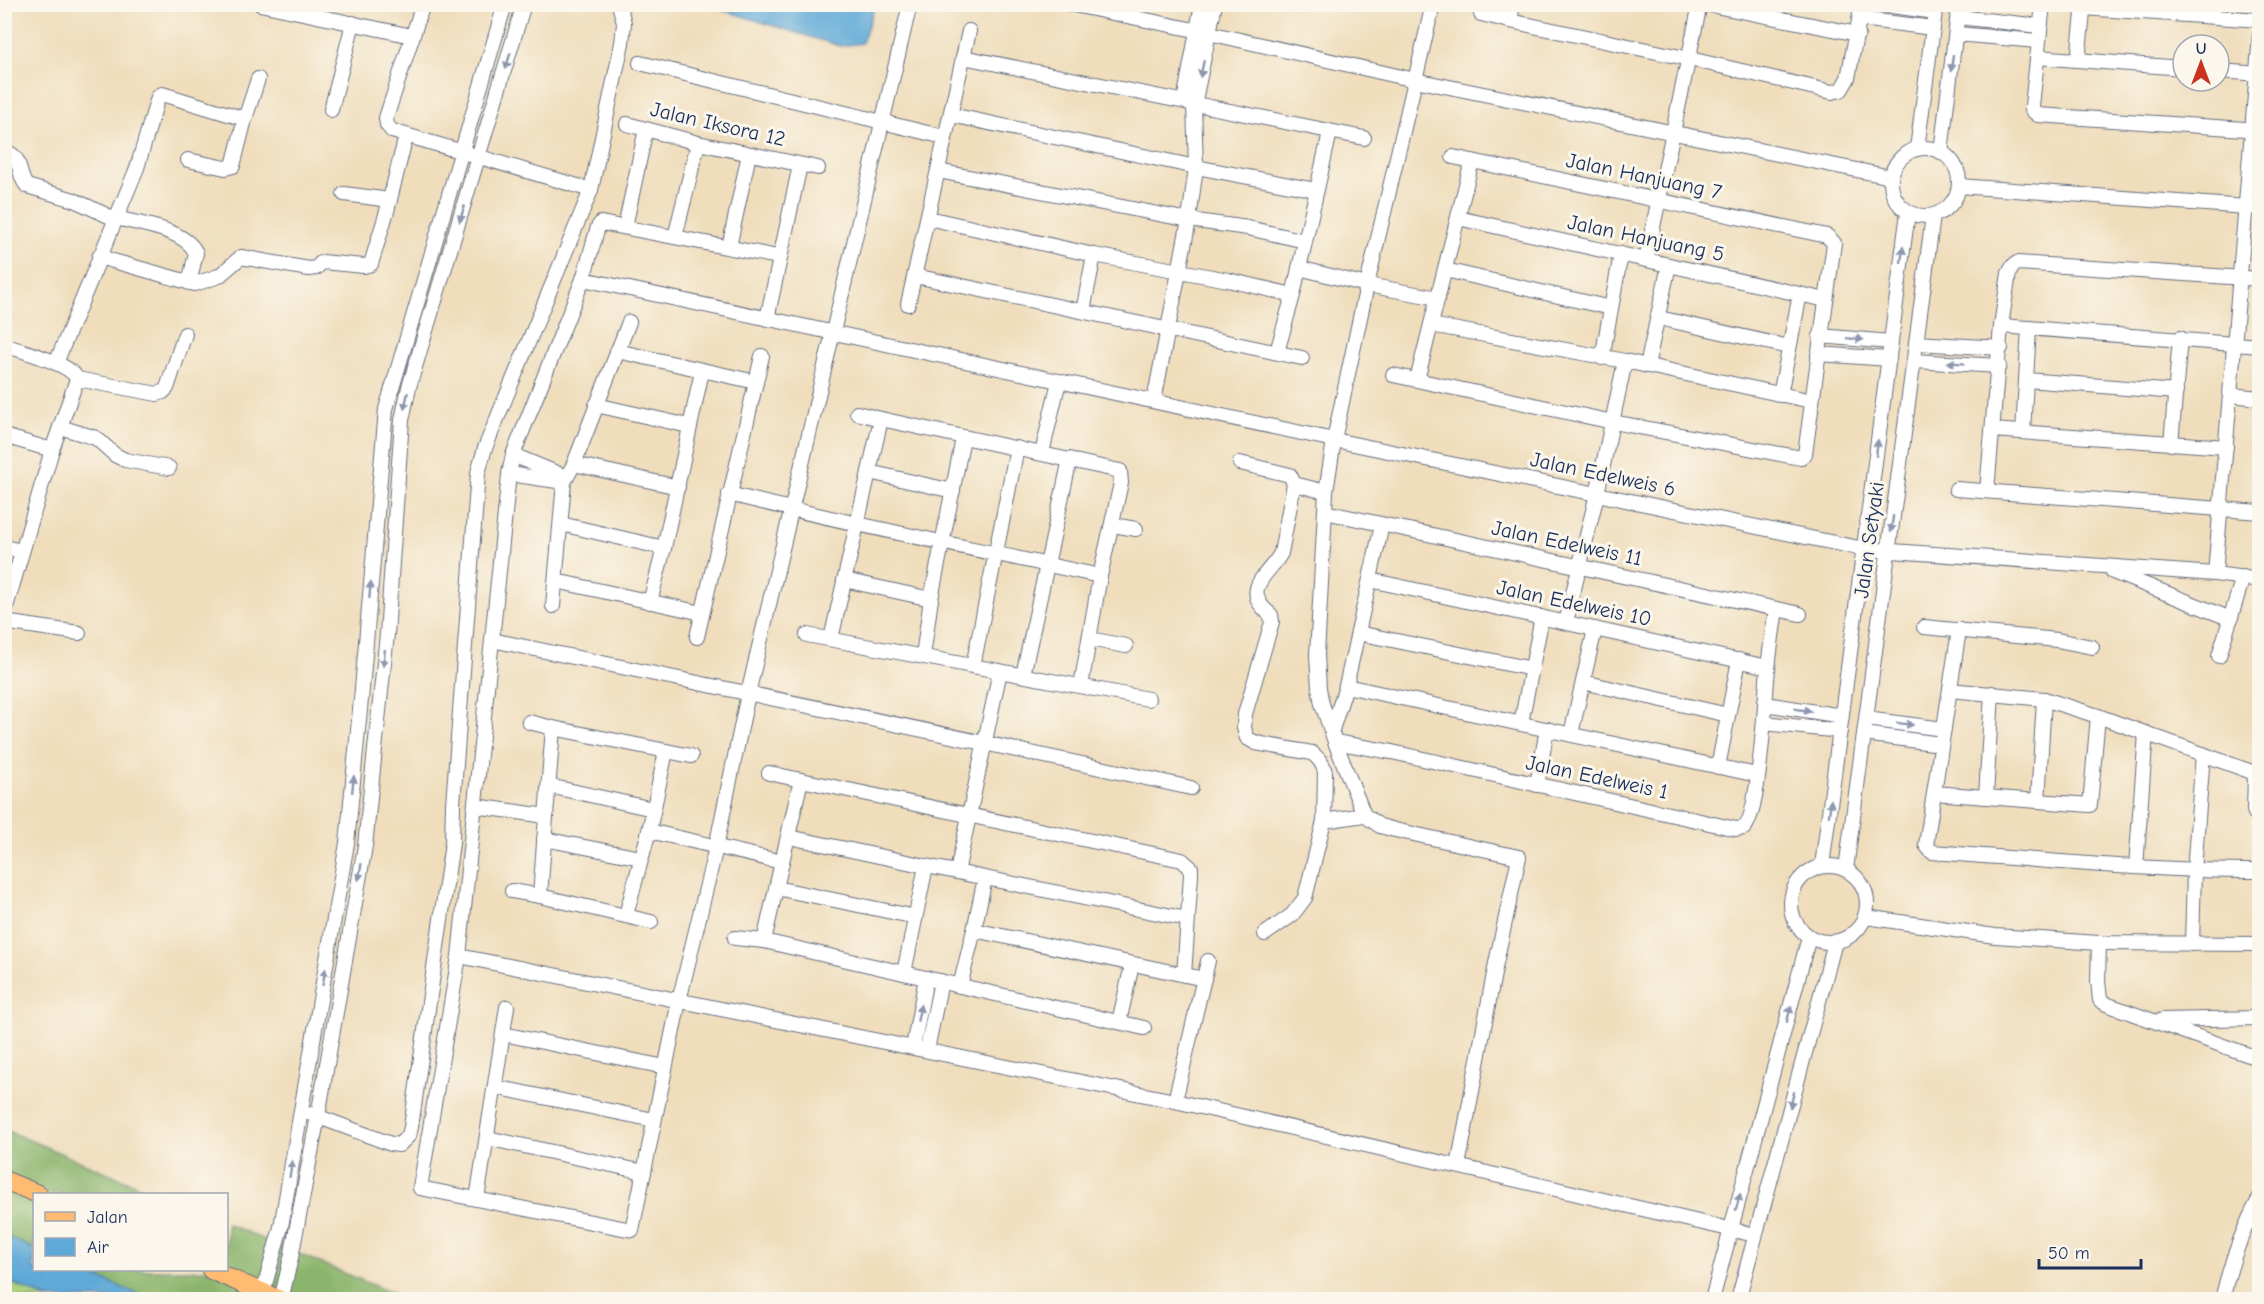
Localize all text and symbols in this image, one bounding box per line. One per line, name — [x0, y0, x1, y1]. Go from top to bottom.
north arrow — [2171, 33, 2231, 93]
text: U — [2196, 40, 2206, 58]
one-way arrow — [503, 52, 512, 70]
one-way arrow — [1947, 53, 1957, 72]
one-way arrow — [1196, 60, 1206, 78]
street label: Jalan Iksora 12 — [648, 97, 788, 151]
street label: Jalan Hanjuang 7 — [1564, 148, 1724, 204]
one-way arrow — [457, 205, 466, 223]
street label: Jalan Hanjuang 5 — [1565, 210, 1727, 266]
one-way arrow — [1898, 245, 1907, 264]
one-way arrow — [1846, 334, 1865, 344]
one-way arrow — [1947, 359, 1966, 368]
one-way arrow — [401, 392, 410, 411]
one-way arrow — [1872, 439, 1882, 458]
street label: Jalan Edelweis 6 — [1528, 447, 1678, 501]
street label: Jalan Setyaki — [1849, 480, 1889, 600]
one-way arrow — [1887, 514, 1897, 533]
street label: Jalan Edelweis 11 — [1490, 515, 1644, 571]
street label: Jalan Edelweis 10 — [1494, 575, 1654, 631]
one-way arrow — [365, 580, 375, 599]
one-way arrow — [380, 648, 389, 667]
one-way arrow — [1794, 706, 1813, 715]
one-way arrow — [1896, 719, 1915, 728]
street label: Jalan Edelweis 1 — [1524, 750, 1670, 804]
one-way arrow — [348, 774, 358, 793]
one-way arrow — [1825, 799, 1834, 818]
one-way arrow — [355, 863, 364, 882]
one-way arrow — [320, 967, 329, 986]
one-way arrow — [915, 1003, 924, 1022]
one-way arrow — [1784, 1005, 1794, 1023]
one-way arrow — [1787, 1091, 1796, 1109]
one-way arrow — [287, 1159, 296, 1178]
legend — [33, 1193, 228, 1271]
one-way arrow — [1734, 1193, 1744, 1212]
text: Jalan — [87, 1207, 128, 1228]
scale bar — [2039, 1232, 2141, 1270]
text: Air — [87, 1237, 110, 1258]
text: 50 m — [2048, 1243, 2090, 1264]

